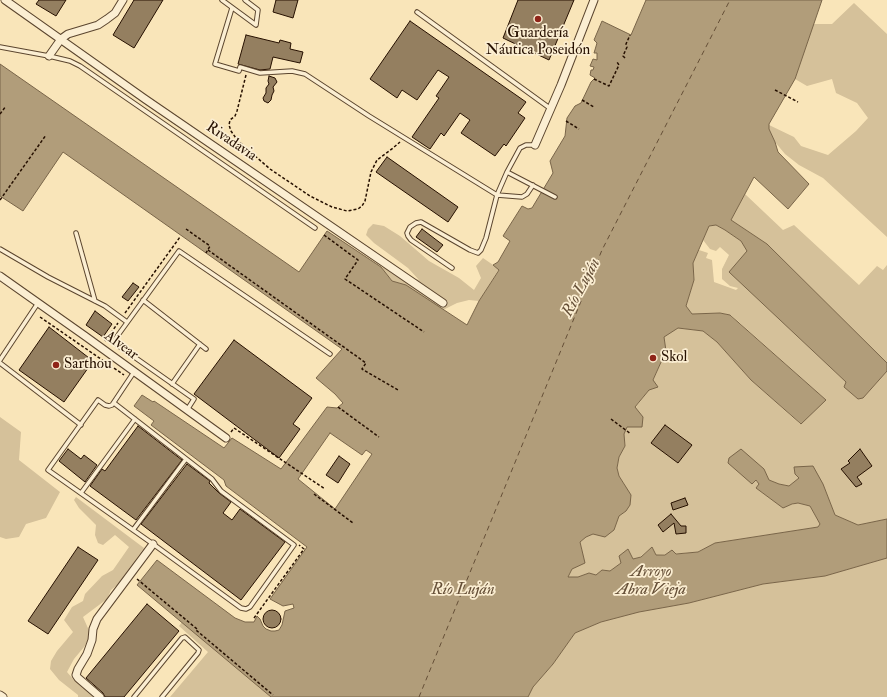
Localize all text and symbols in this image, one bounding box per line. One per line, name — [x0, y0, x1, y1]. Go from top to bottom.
marker: Guardería Náutica Poseidón — [533, 14, 543, 24]
place label: Guardería Náutica Poseidón — [486, 25, 590, 60]
street label: Rivadavia — [202, 119, 260, 165]
water label: Río Luján — [559, 256, 605, 320]
street label: Alvear — [100, 328, 142, 364]
place label: Skol — [661, 349, 687, 367]
marker: Skol — [648, 353, 658, 363]
place label: Sarthou — [64, 356, 112, 374]
marker: Sarthou — [51, 360, 61, 370]
water label: Arroyo Abra Vieja — [616, 563, 686, 601]
water label: Río Luján — [432, 581, 494, 601]

